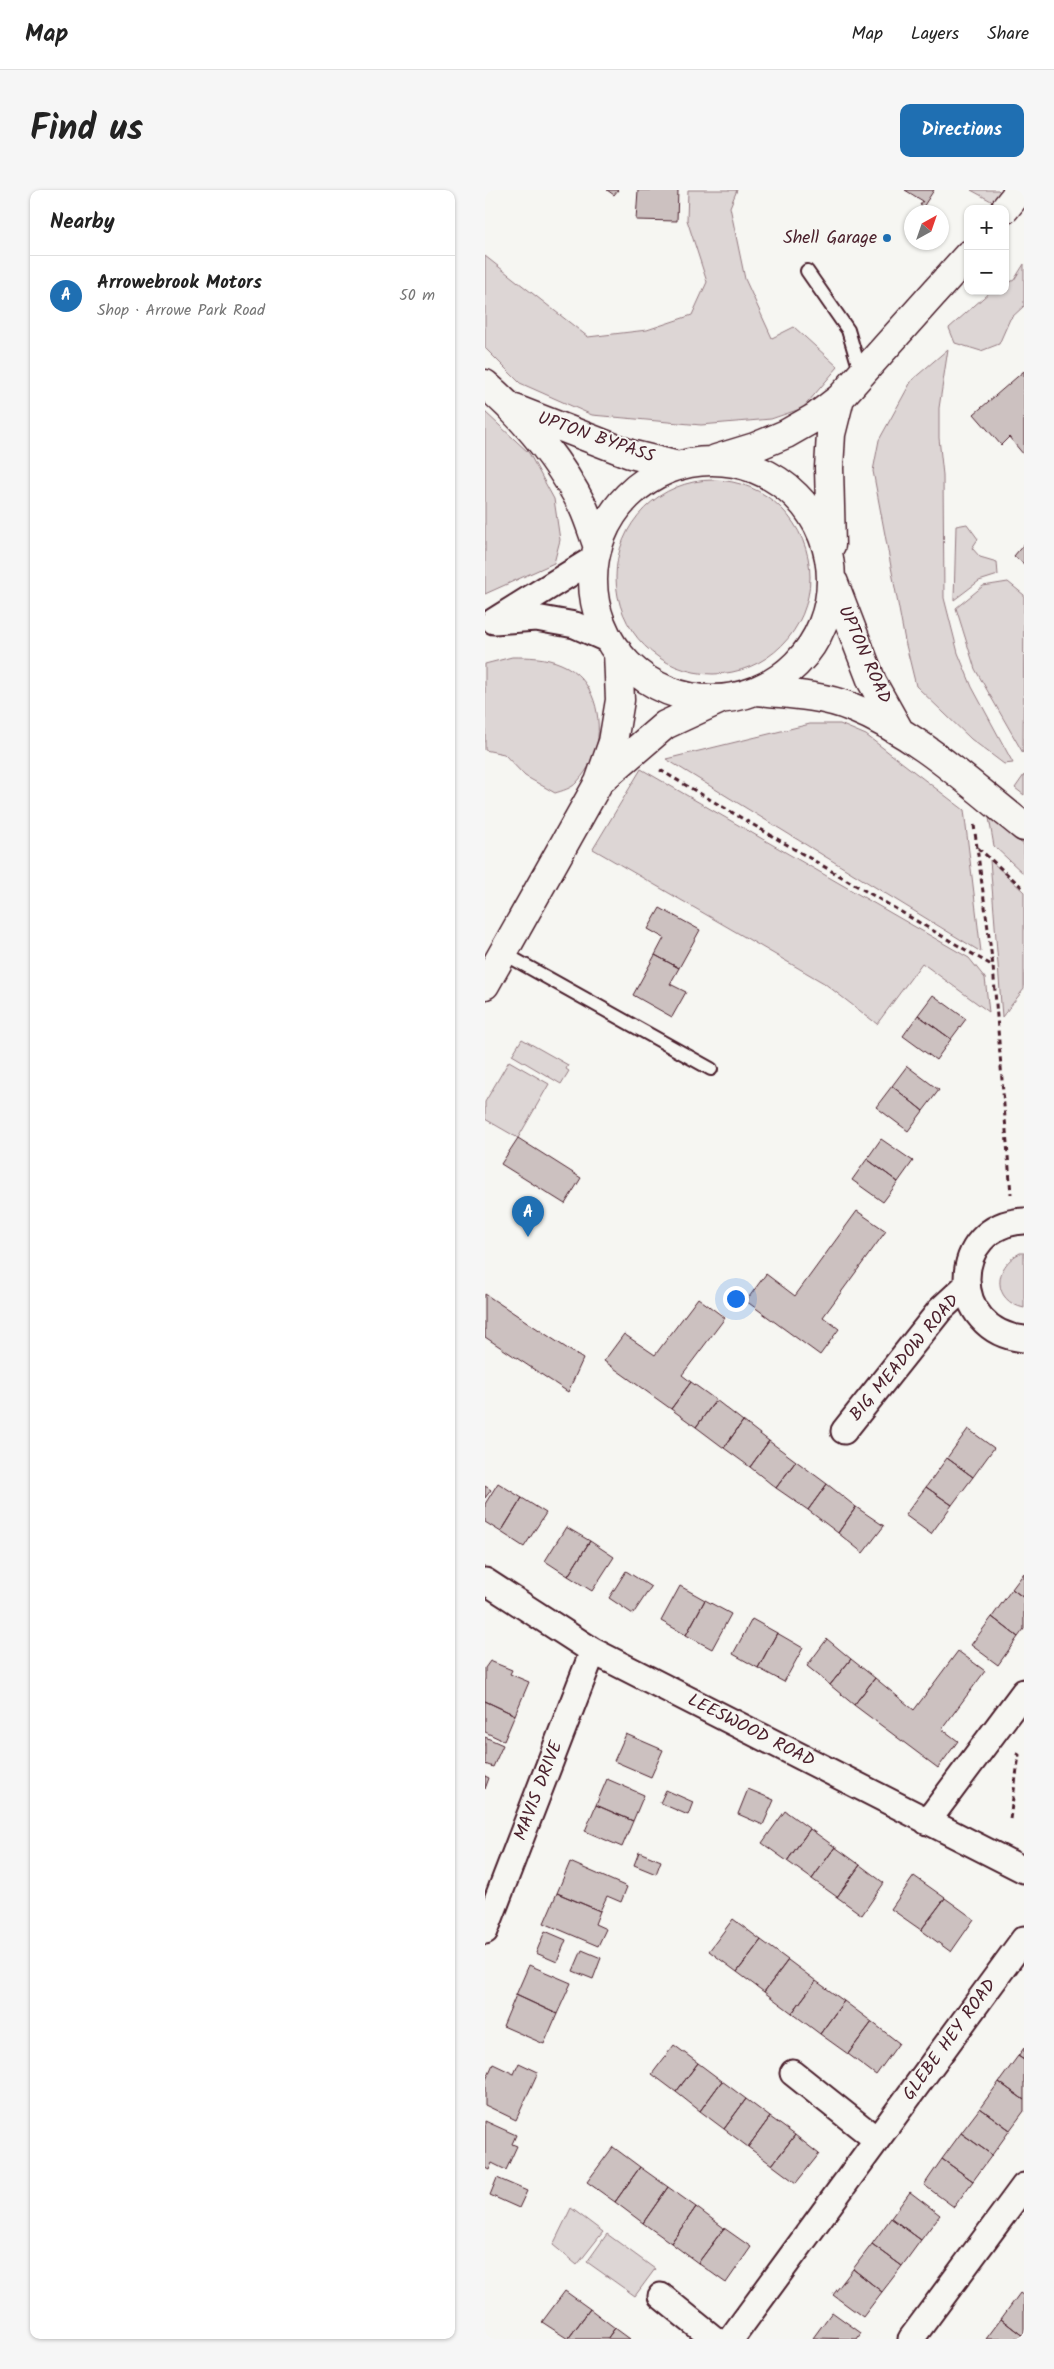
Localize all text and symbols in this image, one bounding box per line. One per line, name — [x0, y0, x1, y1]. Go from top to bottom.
text: Map — [25, 15, 68, 54]
text: Map — [852, 20, 883, 49]
text: Layers — [911, 20, 959, 49]
text: Share — [987, 20, 1029, 49]
text: Find us — [30, 102, 143, 158]
button: Directions — [900, 104, 1024, 157]
north arrow — [904, 205, 949, 250]
map controls — [964, 205, 1009, 295]
button: + — [964, 205, 1009, 250]
text: Nearby — [50, 206, 115, 239]
place label: Shell Garage — [783, 224, 877, 253]
marker: Shell Garage — [881, 232, 893, 244]
button: − — [964, 250, 1009, 295]
text: Arrowebrook Motors — [97, 268, 262, 298]
text: A — [61, 283, 71, 308]
text: 50 m — [399, 283, 435, 308]
text: Shop · Arrowe Park Road — [97, 298, 265, 323]
street label: UPTON BYPASS — [533, 404, 659, 472]
street label: UPTON ROAD — [829, 601, 899, 709]
pin: A — [512, 1196, 544, 1237]
your location — [723, 1286, 749, 1312]
street label: BIG MEADOW ROAD — [843, 1287, 967, 1428]
street label: LEESWOOD ROAD — [682, 1686, 820, 1776]
street label: MAVIS DRIVE — [507, 1736, 571, 1845]
street label: GLEBE HEY ROAD — [896, 1973, 1005, 2107]

